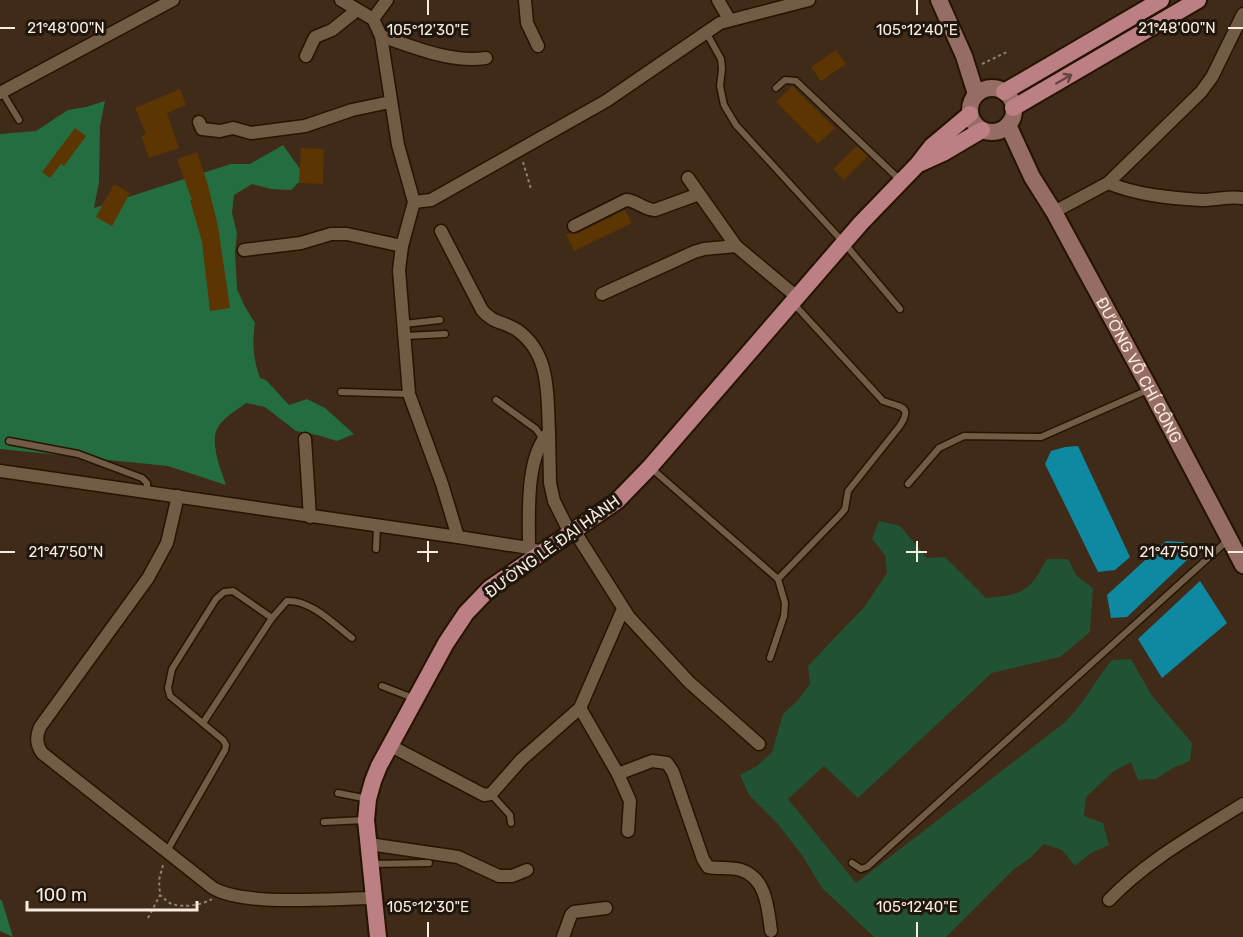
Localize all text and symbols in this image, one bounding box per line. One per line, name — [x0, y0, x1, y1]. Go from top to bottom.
text: 21°48'00"N — [27, 19, 105, 37]
text: 21°48'00"N — [1138, 19, 1216, 37]
text: 105°12'30"E — [387, 21, 469, 39]
text: 105°12'40"E — [876, 21, 958, 39]
one-way arrow — [1055, 72, 1072, 84]
street label: ĐƯỜNG VÕ CHÍ CÔNG — [1092, 294, 1186, 446]
street label: ĐƯỜNG LÊ ĐẠI HÀNH — [481, 491, 623, 602]
text: 21°47'50"N — [29, 543, 103, 561]
text: 21°47'50"N — [1140, 543, 1214, 561]
scale bar — [27, 874, 196, 912]
text: 100 m — [36, 884, 87, 906]
text: 105°12'30"E — [387, 898, 469, 916]
text: 105°12'40"E — [876, 898, 958, 916]

